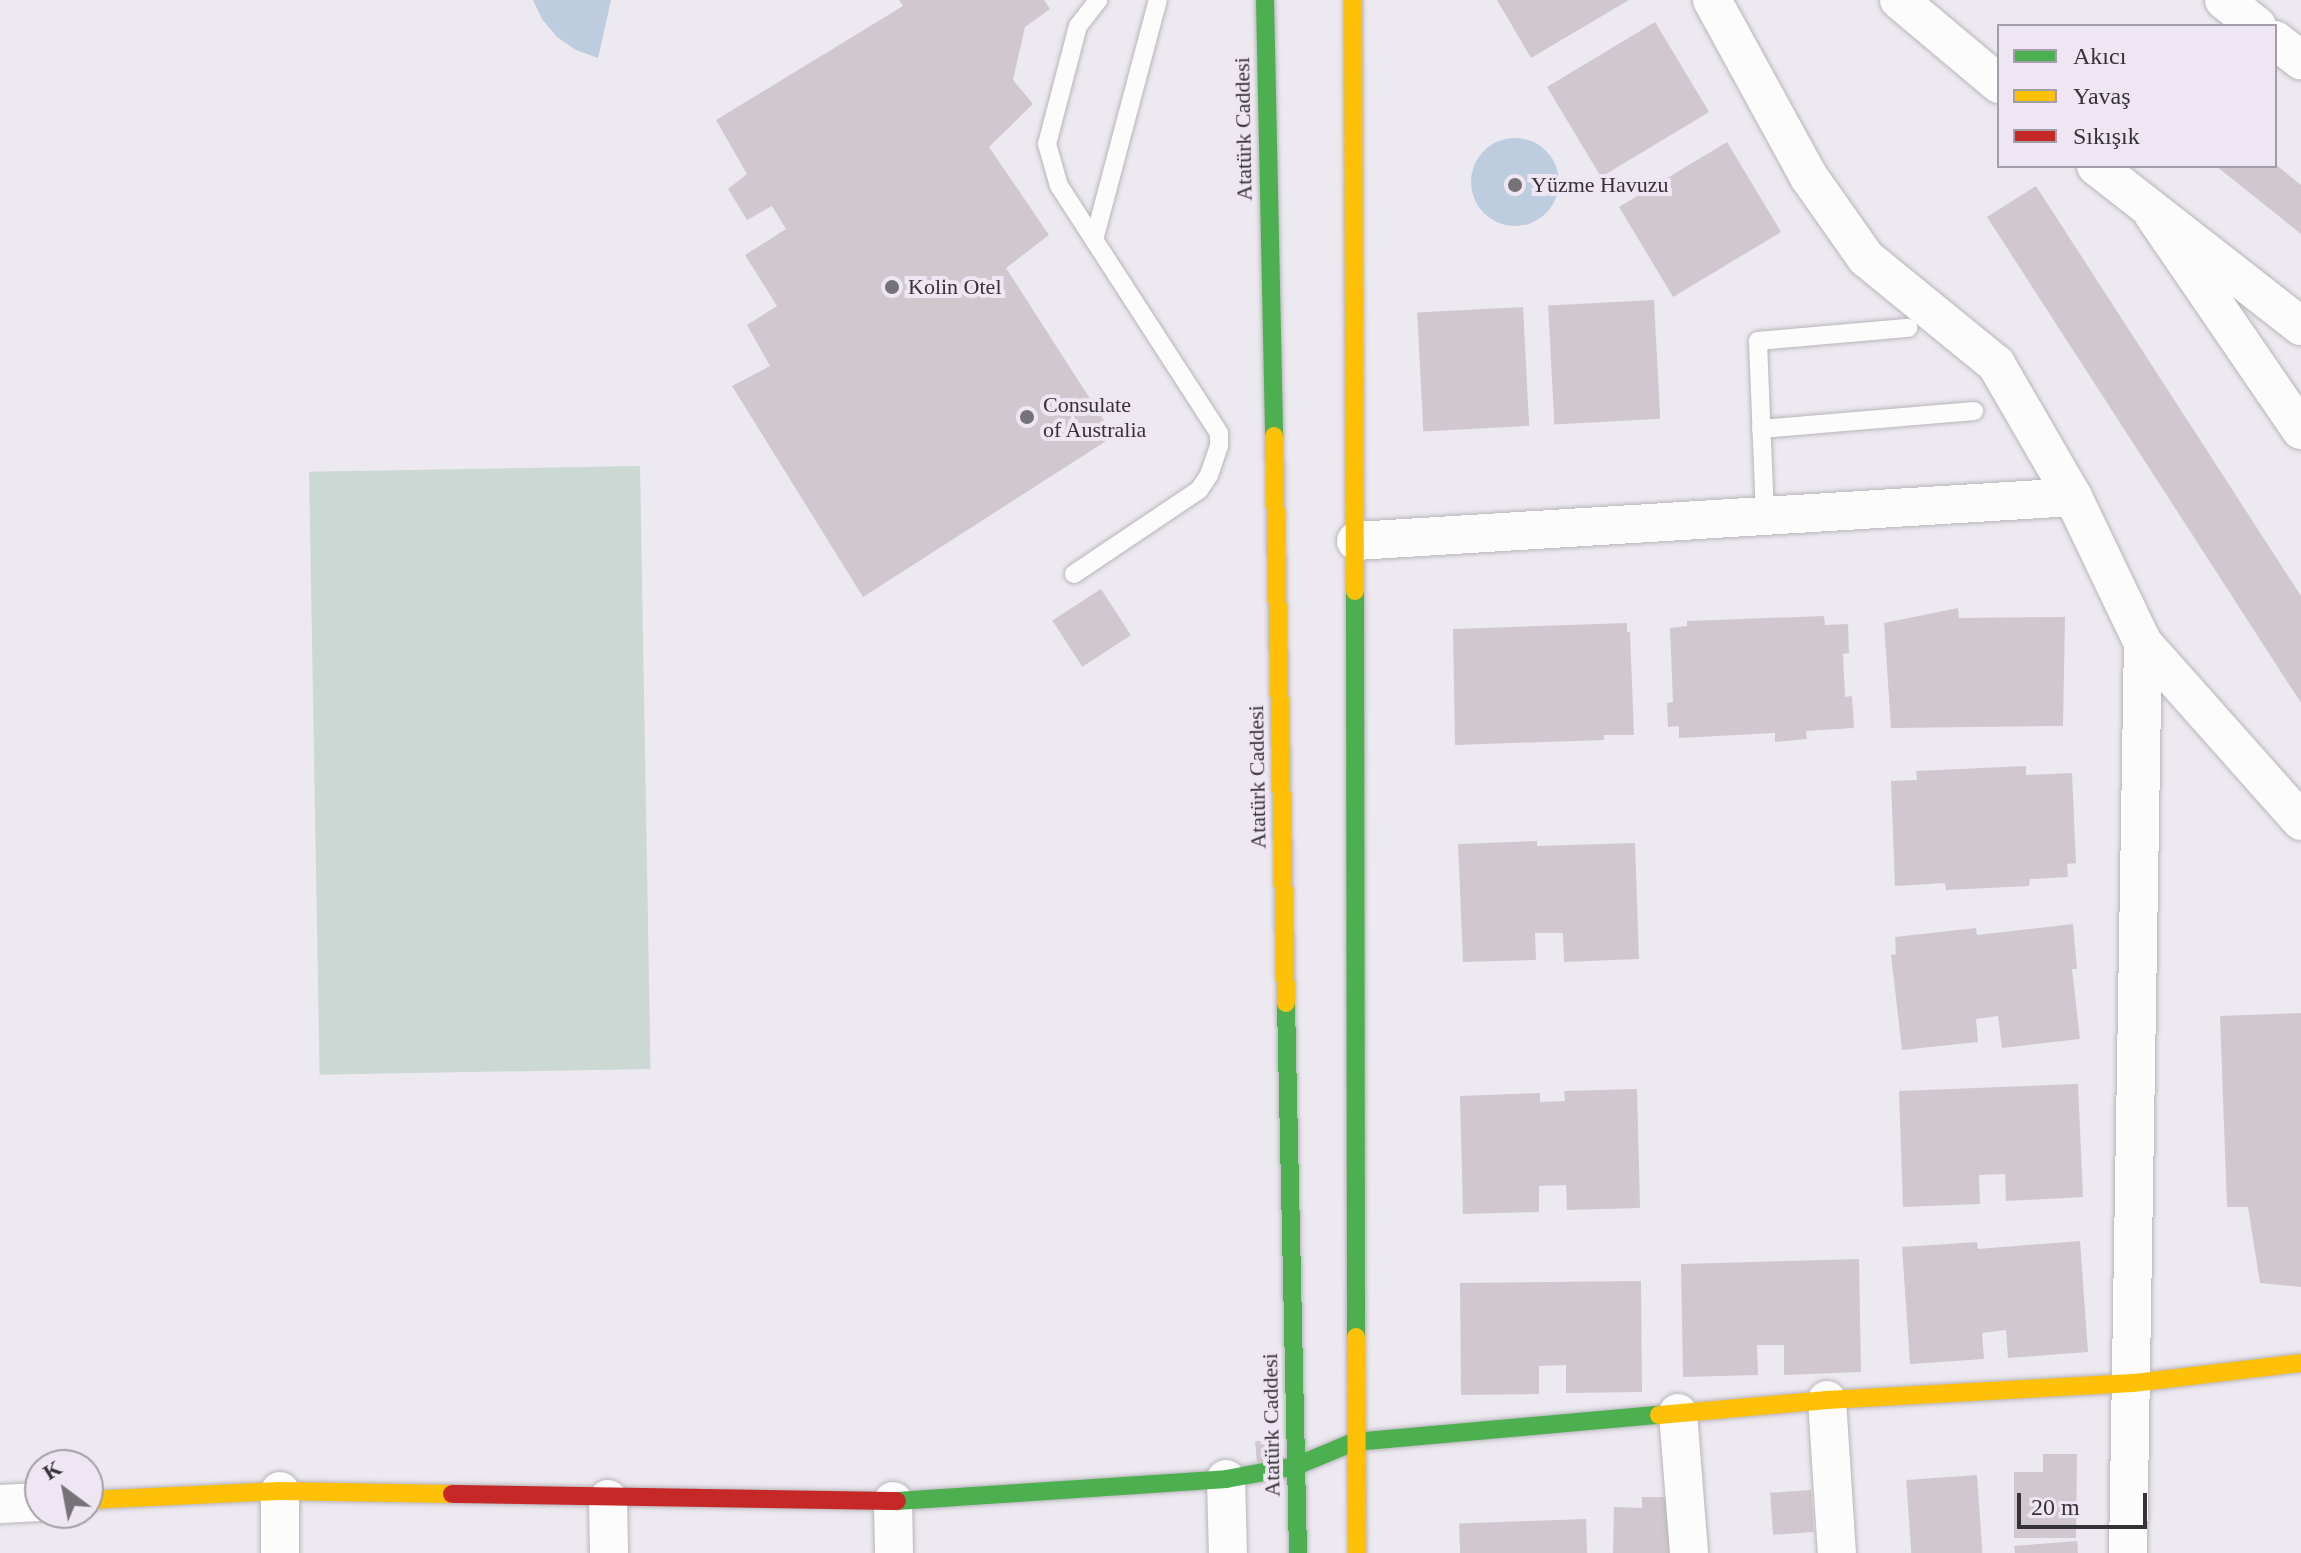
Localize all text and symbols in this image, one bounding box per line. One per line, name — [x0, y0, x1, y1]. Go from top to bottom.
legend — [1997, 24, 2277, 168]
text: Akıcı — [2073, 43, 2126, 69]
street label: Atatürk Caddesi — [1229, 57, 1257, 201]
text: Yavaş — [2073, 83, 2131, 109]
text: Sıkışık — [2073, 123, 2140, 149]
place label: Yüzme Havuzu — [1531, 172, 1668, 198]
marker: Yüzme Havuzu — [1506, 176, 1524, 194]
place label: Kolin Otel — [908, 274, 1001, 300]
marker: Kolin Otel — [883, 278, 901, 296]
place label: Consulate of Australia — [1043, 391, 1147, 442]
marker: Consulate of Australia — [1018, 408, 1036, 426]
street label: Atatürk Caddesi — [1243, 705, 1271, 849]
street label: Atatürk Caddesi — [1257, 1353, 1285, 1497]
north arrow — [24, 1449, 104, 1529]
text: K — [38, 1455, 66, 1485]
scale bar — [2021, 1477, 2151, 1527]
text: 20 m — [2031, 1494, 2080, 1520]

